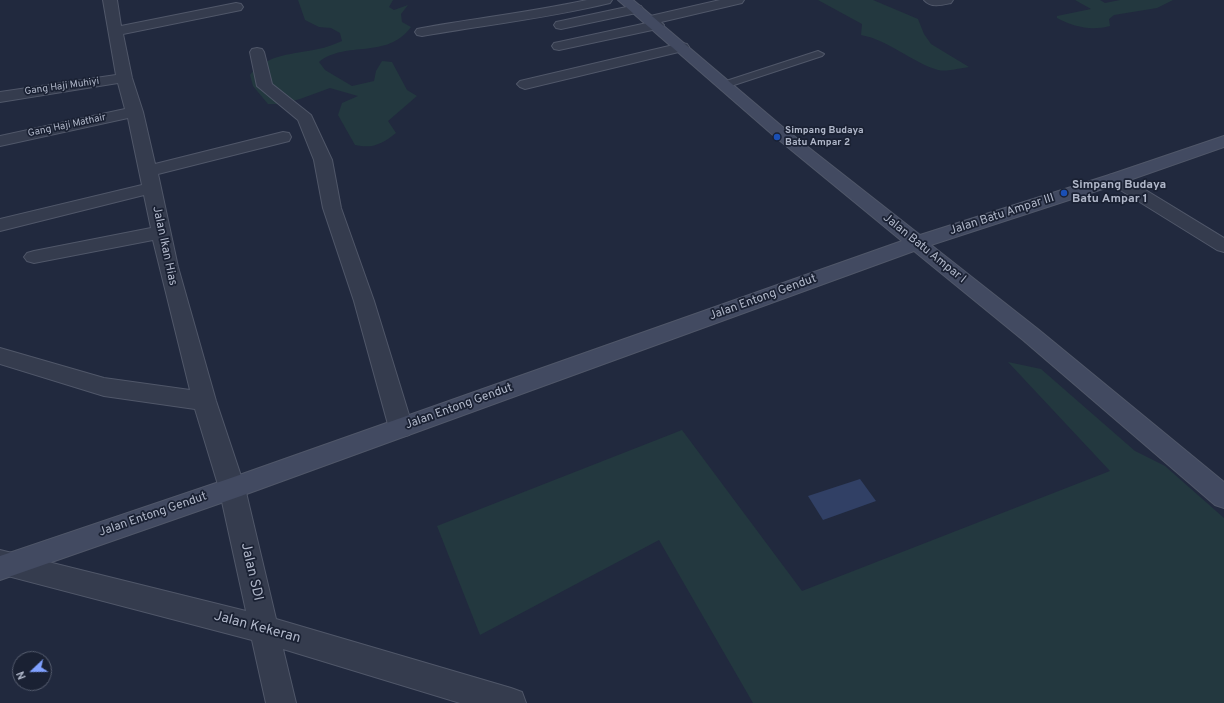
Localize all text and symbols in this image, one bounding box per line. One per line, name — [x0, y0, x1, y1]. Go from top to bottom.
street label: Gang Haji Muhiyi — [24, 76, 100, 98]
street label: Gang Haji Mathair — [27, 112, 107, 140]
place label: Simpang Budaya Batu Ampar 2 — [785, 125, 863, 148]
marker: Simpang Budaya Batu Ampar 2 — [772, 132, 782, 142]
place label: Simpang Budaya Batu Ampar 1 — [1072, 179, 1166, 207]
marker: Simpang Budaya Batu Ampar 1 — [1059, 188, 1069, 198]
street label: Jalan Batu Ampar III — [948, 191, 1056, 239]
street label: Jalan Ikan Hias — [149, 205, 179, 287]
street label: Jalan Batu Ampar I — [880, 211, 968, 287]
street label: Jalan Entong Gendut — [707, 272, 819, 324]
street label: Jalan Entong Gendut — [403, 381, 515, 433]
street label: Jalan Entong Gendut — [97, 490, 209, 540]
street label: Jalan SDI — [236, 541, 266, 603]
street label: Jalan Kekeran — [212, 608, 302, 648]
north arrow — [12, 651, 52, 691]
text: N — [14, 669, 30, 681]

